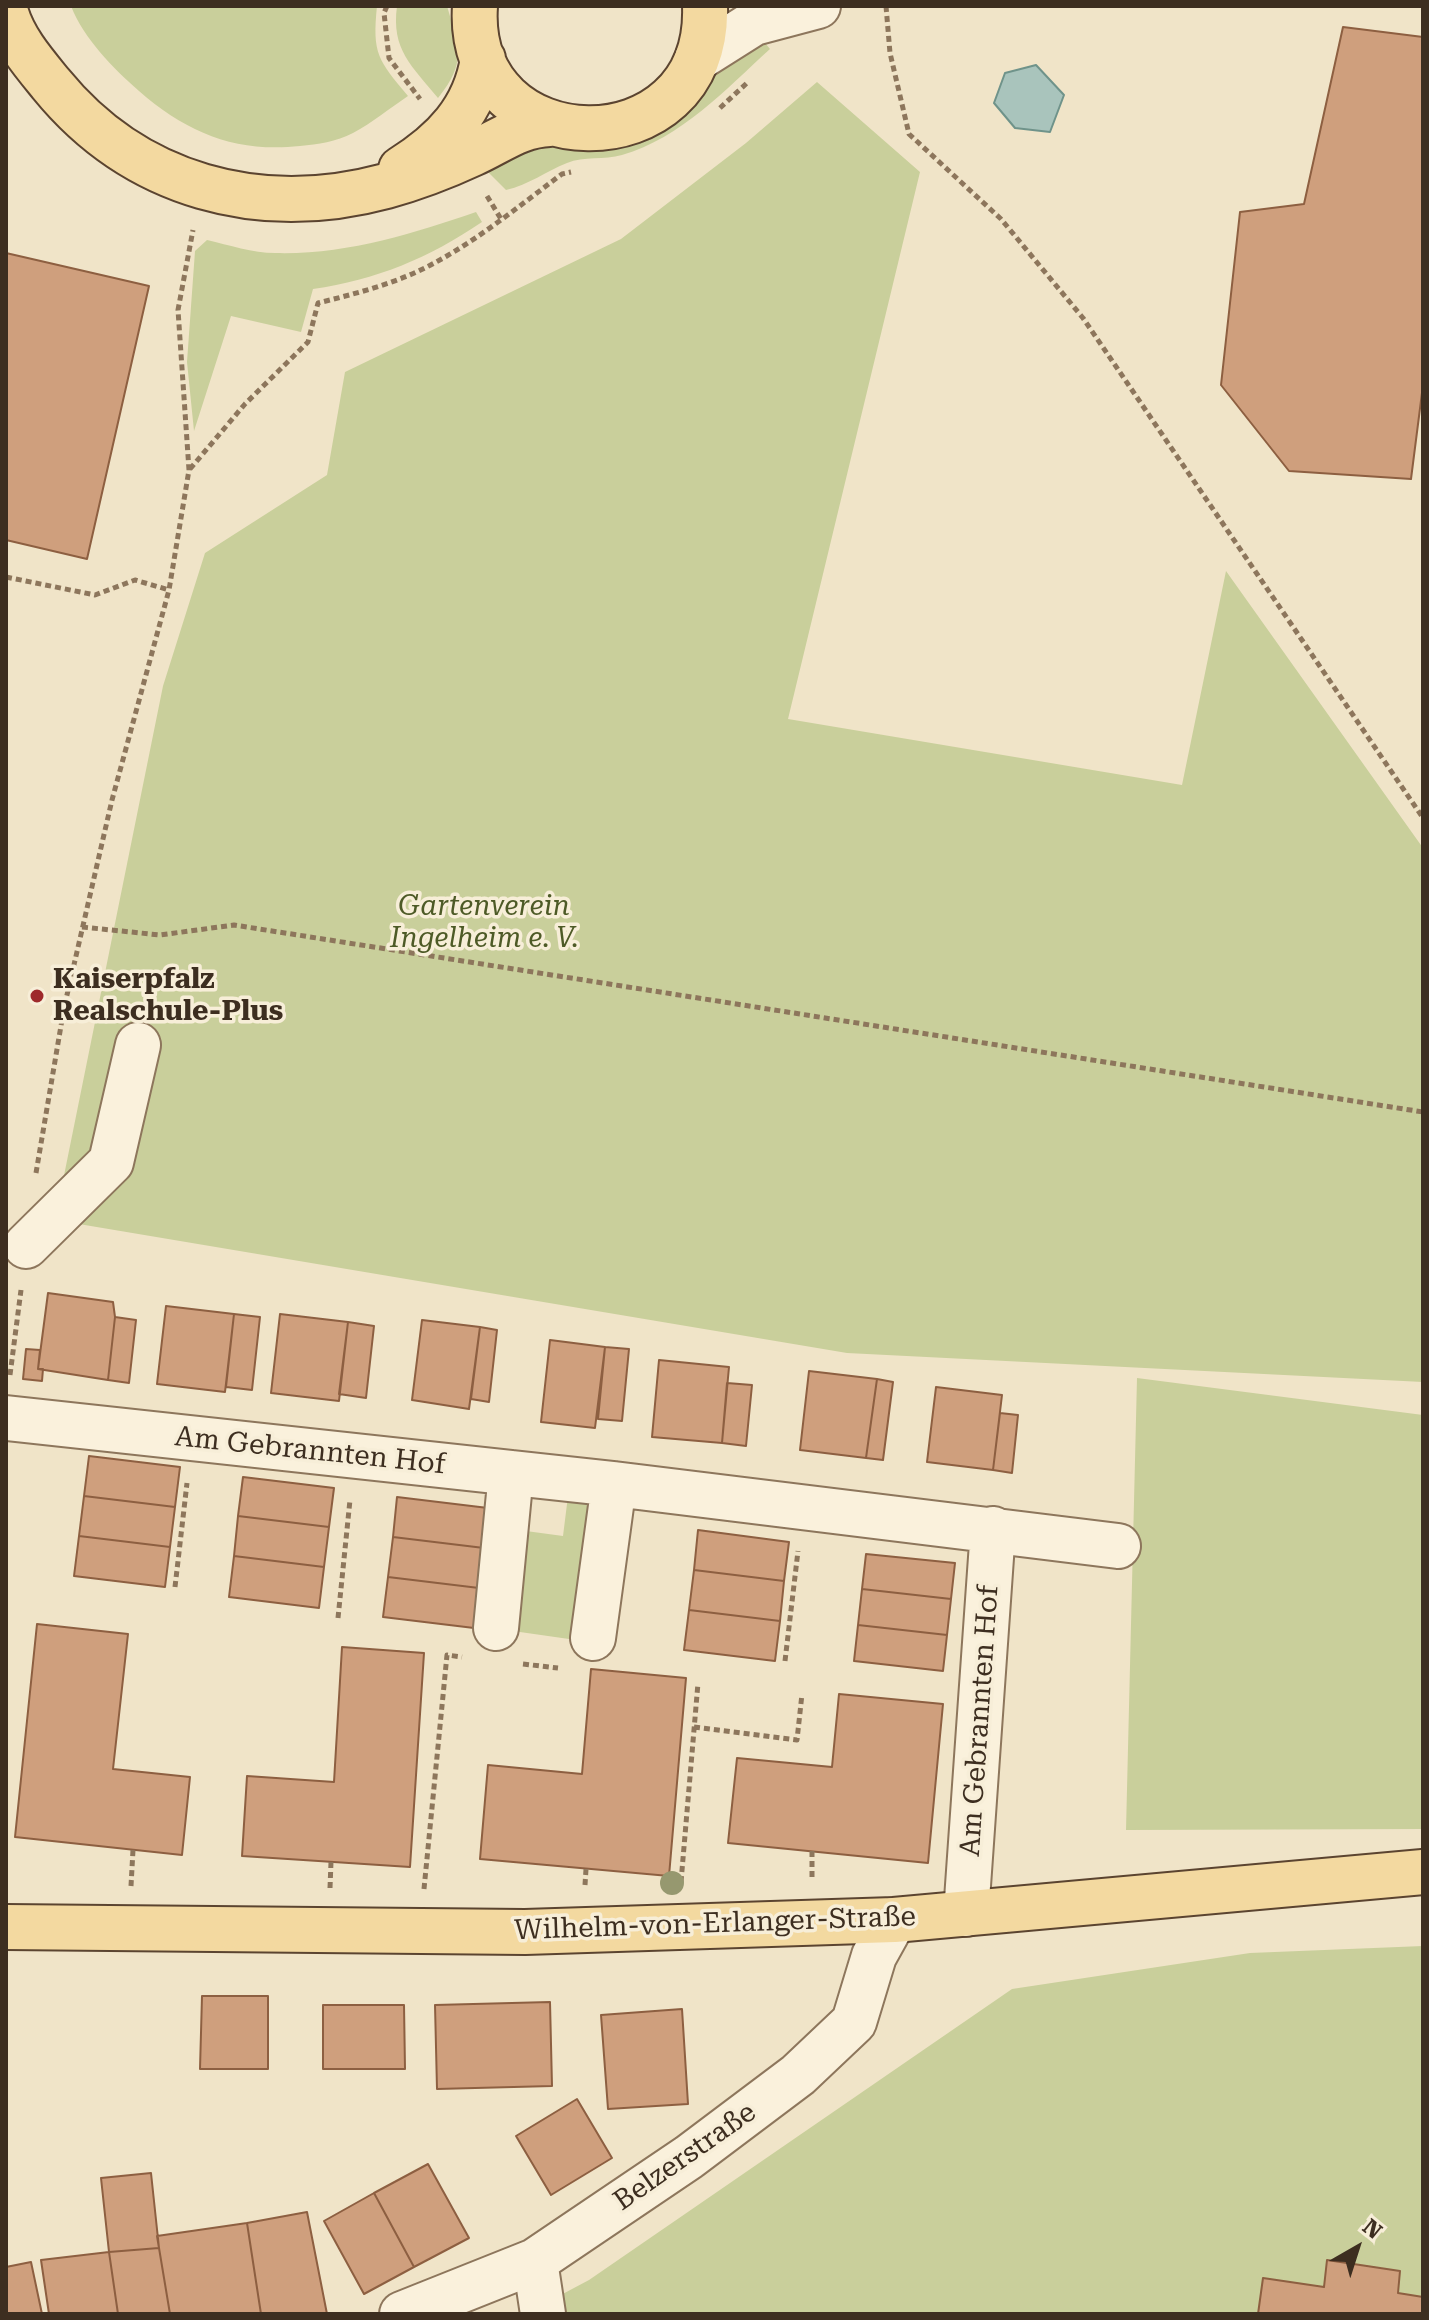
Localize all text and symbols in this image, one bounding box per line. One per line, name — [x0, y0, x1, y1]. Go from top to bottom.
park label: Gartenverein Ingelheim e. V. — [390, 890, 578, 956]
place label: Kaiserpfalz Realschule-Plus — [53, 963, 283, 1029]
marker: Kaiserpfalz Realschule-Plus — [28, 987, 46, 1005]
street label: Am Gebrannten Hof — [173, 1420, 447, 1482]
street label: Am Gebrannten Hof — [954, 1584, 1006, 1858]
street label: Wilhelm-von-Erlanger-Straße — [514, 1900, 916, 1948]
street label: Belzerstraße — [608, 2096, 762, 2218]
north arrow — [1317, 2208, 1397, 2288]
text: N — [1358, 2214, 1387, 2244]

